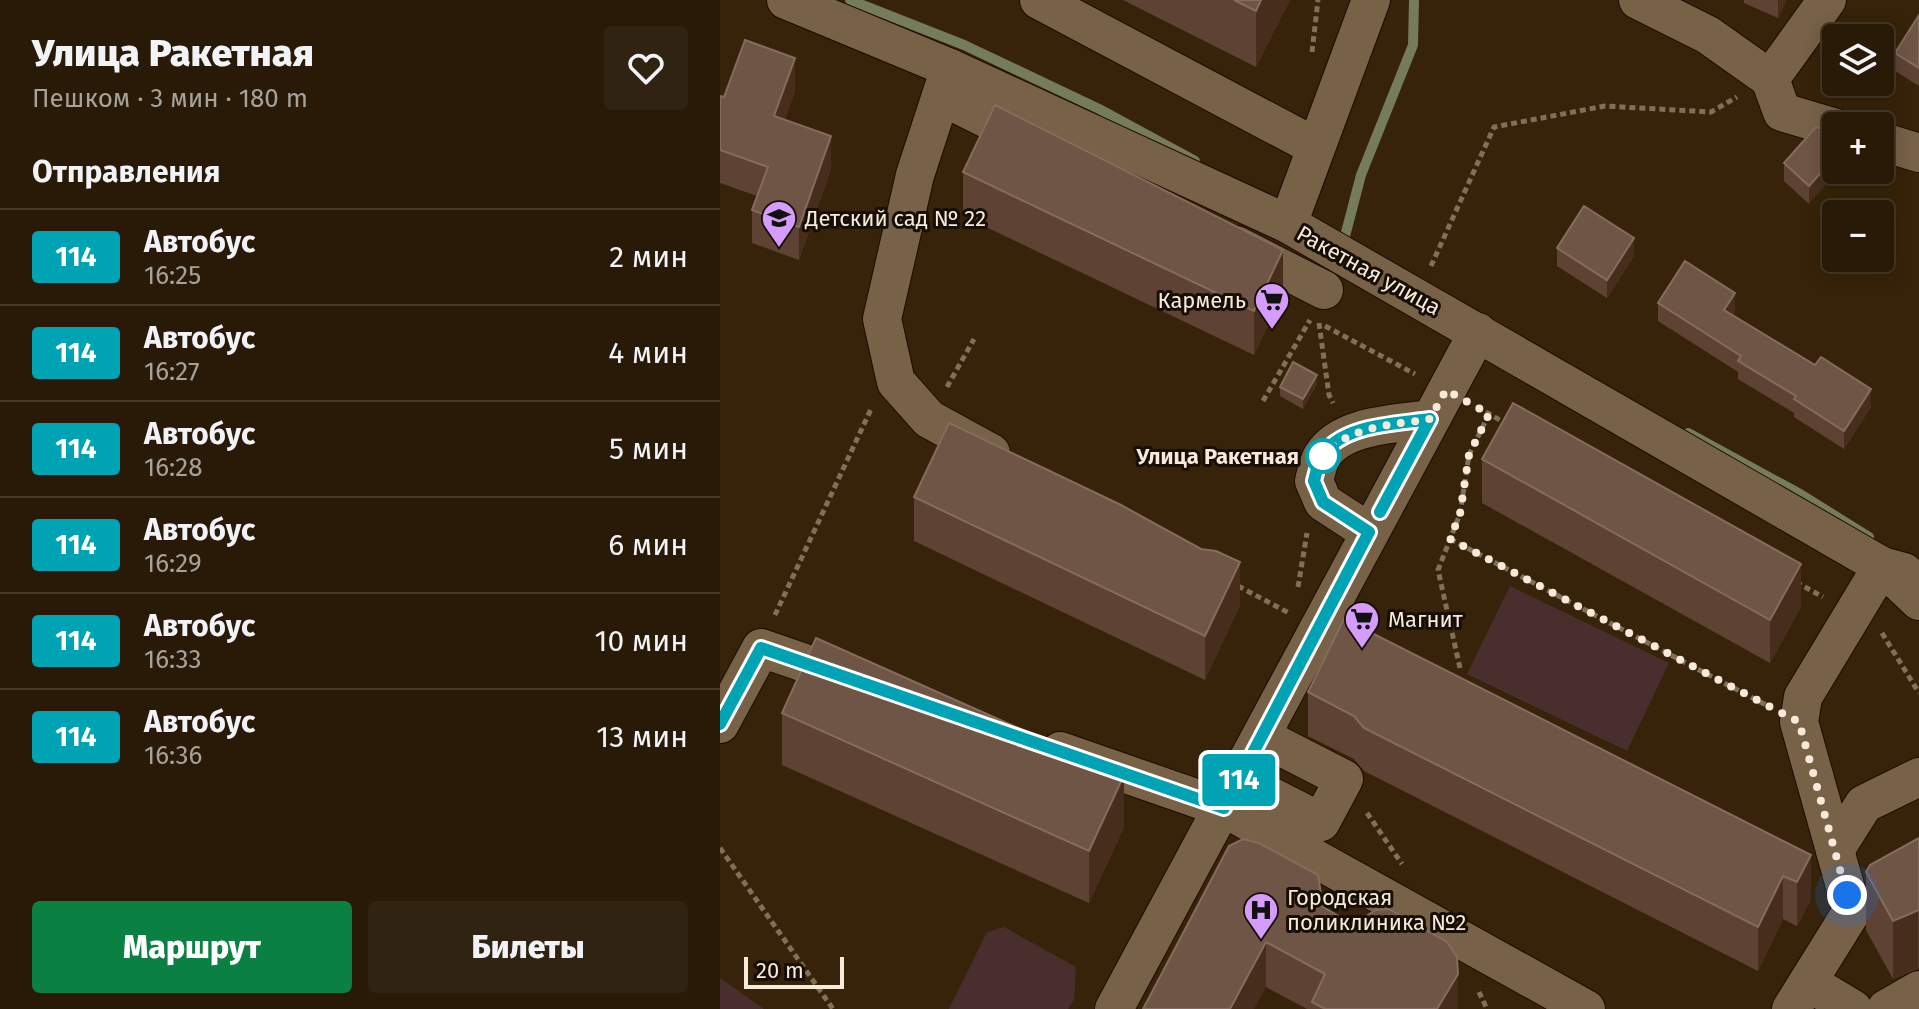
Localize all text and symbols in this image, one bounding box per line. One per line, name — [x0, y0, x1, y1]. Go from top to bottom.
map controls — [1822, 24, 1894, 272]
button: layers — [1822, 24, 1894, 96]
button: heart — [604, 26, 688, 110]
text: Улица Ракетная — [32, 30, 314, 76]
text: Пешком · 3 мин · 180 m — [32, 83, 308, 114]
button: + — [1822, 112, 1894, 184]
text: Отправления — [32, 154, 221, 190]
school or university icon: Детский сад № 22 — [760, 199, 798, 249]
button: − — [1822, 200, 1894, 272]
place label: Детский сад № 22 — [804, 205, 986, 232]
street label: Ракетная улица — [1292, 220, 1445, 321]
text: Автобус — [144, 224, 255, 260]
text: 2 мин — [609, 239, 688, 275]
text: 114 — [55, 240, 97, 273]
text: 16:25 — [144, 260, 201, 291]
supermarket icon: Кармель — [1253, 281, 1291, 331]
place label: Кармель — [1158, 287, 1246, 314]
text: Автобус — [144, 320, 255, 356]
text: 4 мин — [608, 335, 688, 371]
text: 114 — [55, 336, 97, 369]
text: 16:27 — [144, 356, 200, 387]
text: Автобус — [144, 416, 255, 452]
text: 5 мин — [609, 431, 688, 467]
text: 114 — [55, 432, 97, 465]
marker: Улица Ракетная — [1306, 439, 1340, 473]
place label: Улица Ракетная — [1135, 443, 1299, 470]
text: 16:28 — [144, 452, 203, 483]
text: Автобус — [144, 512, 255, 548]
text: 6 мин — [608, 527, 688, 563]
text: 114 — [55, 528, 97, 561]
text: 16:29 — [144, 548, 202, 579]
supermarket icon: Магнит — [1343, 600, 1381, 650]
place label: Магнит — [1388, 606, 1463, 633]
text: Автобус — [144, 608, 255, 644]
text: 10 мин — [594, 623, 688, 659]
text: 114 — [55, 624, 97, 657]
text: 16:33 — [144, 644, 202, 675]
text: Автобус — [144, 704, 255, 740]
text: 13 мин — [596, 719, 688, 755]
text: 114 — [55, 720, 97, 753]
text: 16:36 — [144, 740, 202, 771]
line badge: 114 — [1193, 754, 1285, 806]
text: 114 — [1218, 763, 1260, 796]
your location — [1827, 875, 1867, 915]
place label: Городская поликлиника №2 — [1287, 884, 1466, 936]
hospital icon: Городская поликлиника №2 — [1242, 891, 1280, 941]
button: Маршрут — [32, 901, 352, 993]
button: Билеты — [368, 901, 688, 993]
scale bar — [744, 953, 844, 989]
text: 20 m — [756, 957, 804, 984]

